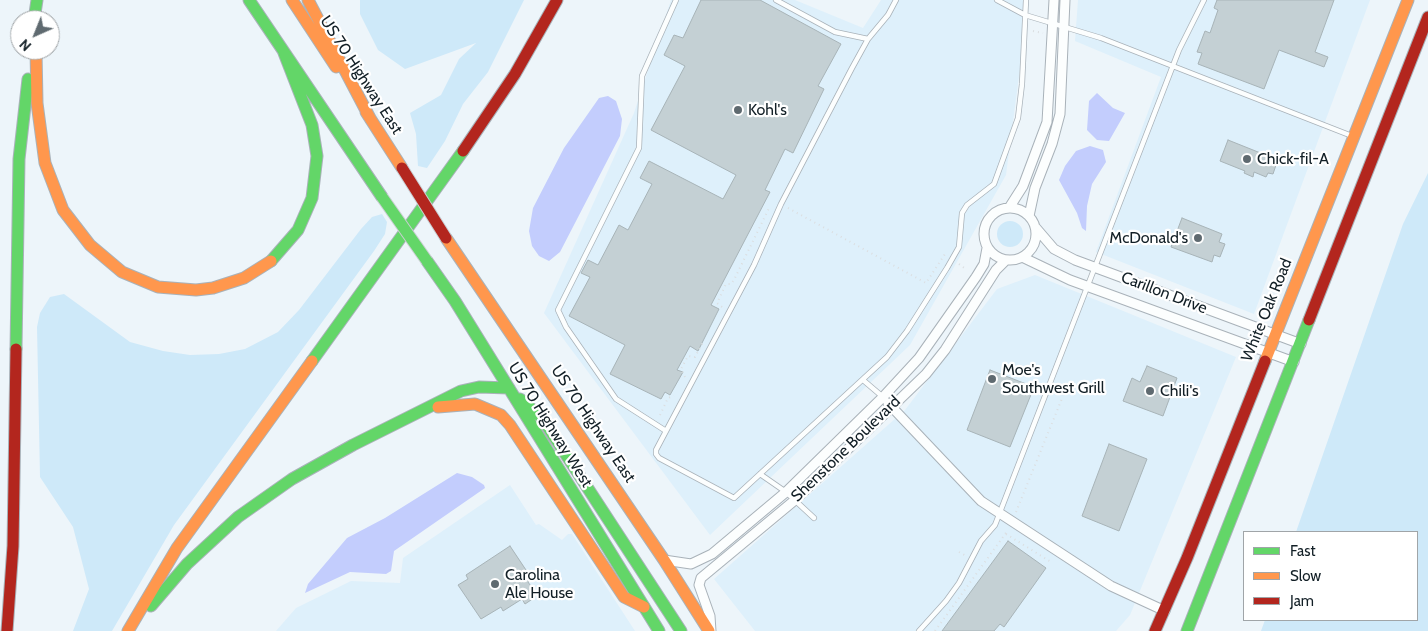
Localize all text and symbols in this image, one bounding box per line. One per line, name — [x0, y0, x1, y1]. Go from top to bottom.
north arrow — [10, 10, 60, 60]
street label: US 70 Highway East — [316, 12, 406, 138]
text: N — [15, 35, 35, 55]
place label: Kohl's — [748, 100, 787, 120]
marker: Kohl's — [732, 104, 744, 116]
place label: Chick-fil-A — [1257, 149, 1329, 169]
marker: Chick-fil-A — [1241, 153, 1253, 165]
place label: McDonald's — [1109, 228, 1188, 248]
marker: McDonald's — [1192, 232, 1204, 244]
street label: White Oak Road — [1238, 256, 1296, 364]
street label: Carillon Drive — [1118, 268, 1210, 318]
street label: US 70 Highway West — [504, 359, 596, 491]
place label: Moe's Southwest Grill — [1002, 360, 1104, 398]
street label: US 70 Highway East — [547, 362, 639, 486]
marker: Moe's Southwest Grill — [986, 373, 998, 385]
place label: Chili's — [1160, 381, 1199, 401]
marker: Chili's — [1144, 385, 1156, 397]
street label: Shenstone Boulevard — [787, 392, 905, 506]
legend — [1243, 531, 1418, 621]
text: Fast — [1290, 542, 1315, 560]
place label: Carolina Ale House — [505, 565, 573, 603]
text: Slow — [1290, 567, 1321, 585]
marker: Carolina Ale House — [489, 578, 501, 590]
text: Jam — [1290, 592, 1314, 610]

